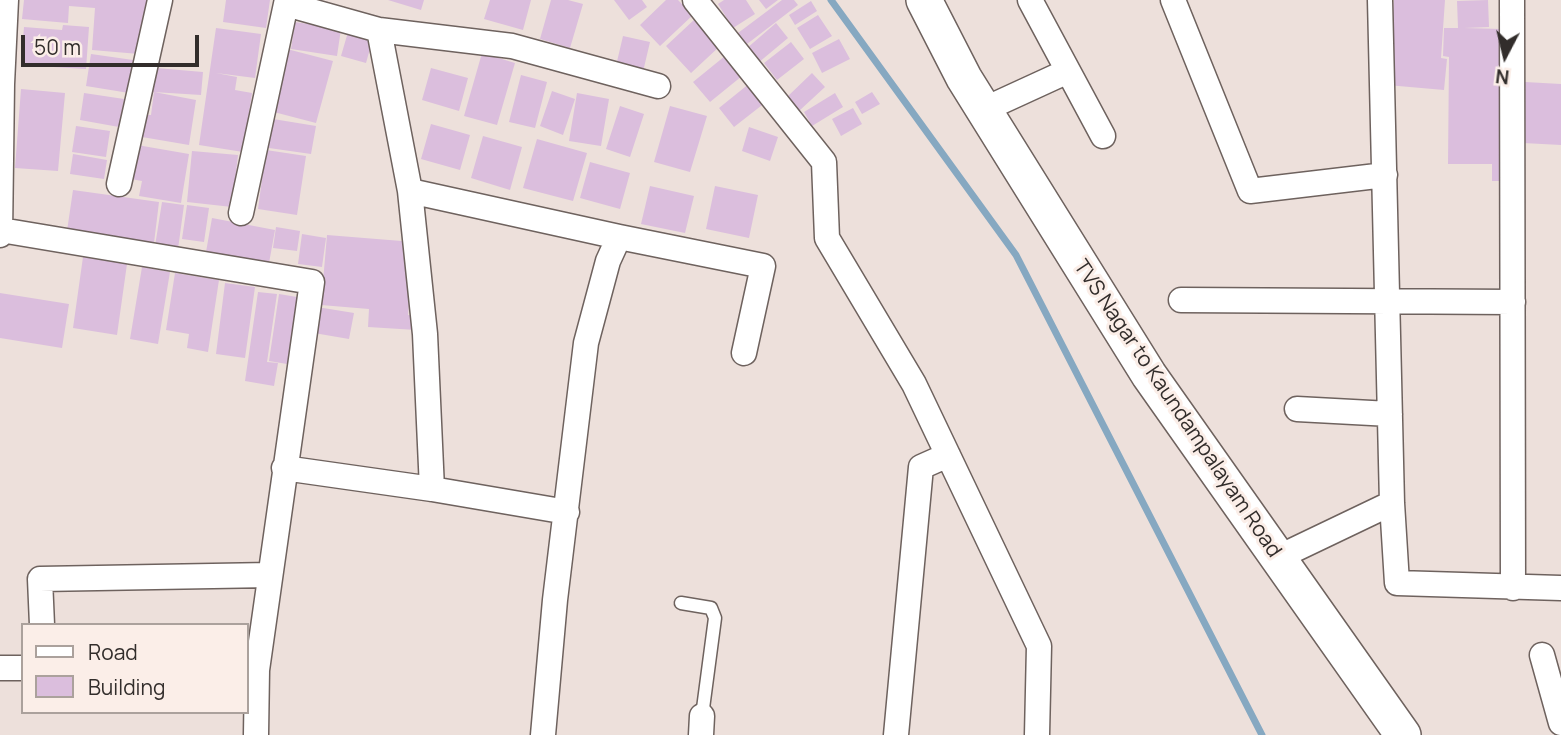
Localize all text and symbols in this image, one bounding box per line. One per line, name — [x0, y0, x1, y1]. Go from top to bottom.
scale bar — [24, 21, 203, 65]
north arrow — [1470, 21, 1540, 91]
text: 50 m — [34, 33, 81, 61]
text: N — [1494, 63, 1511, 91]
street label: TVS Nagar to Kaundampalayam Road — [1068, 255, 1286, 563]
legend — [21, 623, 248, 714]
text: Road — [88, 638, 138, 666]
text: Building — [88, 673, 165, 701]

